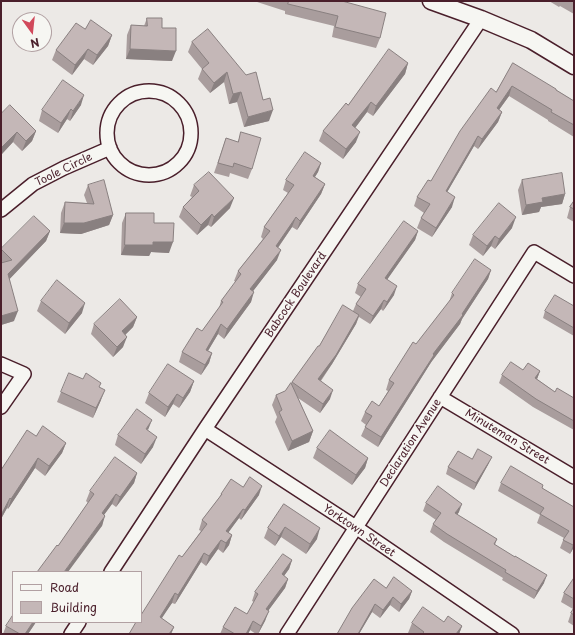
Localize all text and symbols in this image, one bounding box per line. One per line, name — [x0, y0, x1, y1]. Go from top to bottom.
north arrow — [12, 12, 52, 52]
text: N — [29, 34, 41, 52]
street label: Toole Circle — [33, 151, 95, 189]
street label: Babcock Boulevard — [262, 250, 330, 340]
street label: Declaration Avenue — [378, 397, 444, 489]
street label: Minuteman Street — [462, 407, 552, 467]
street label: Yorktown Street — [320, 502, 398, 560]
legend — [12, 571, 142, 623]
text: Road — [50, 578, 79, 596]
text: Building — [50, 598, 97, 616]

